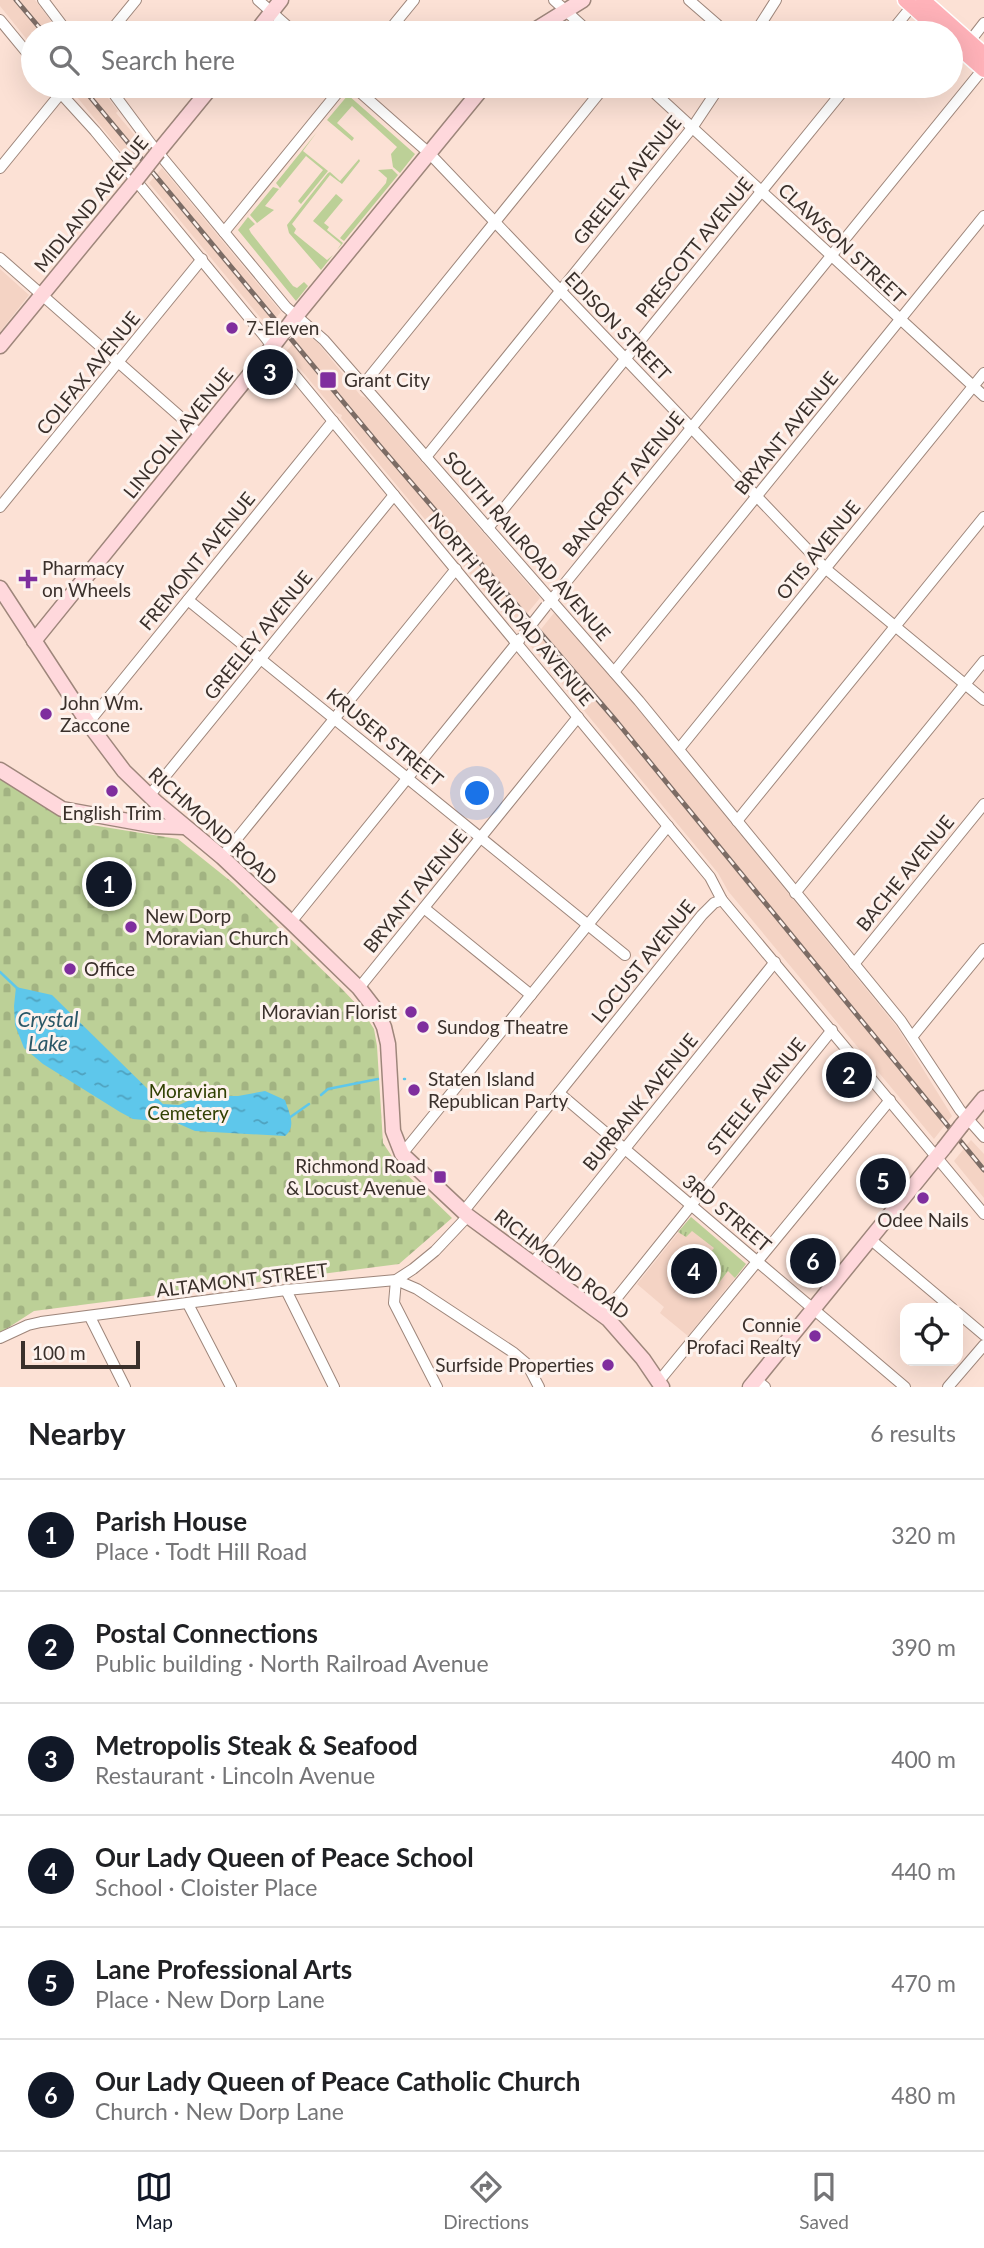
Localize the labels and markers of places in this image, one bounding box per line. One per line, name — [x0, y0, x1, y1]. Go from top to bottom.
place label: 7-Eleven — [246, 316, 319, 339]
marker: 7-Eleven — [224, 320, 240, 336]
pin: 3 — [247, 346, 293, 398]
place label: Grant City — [344, 368, 430, 391]
marker: Grant City — [318, 370, 338, 390]
place label: Pharmacy on Wheels — [42, 556, 131, 601]
marker: Pharmacy on Wheels — [20, 571, 36, 587]
place label: John Wm. Zaccone — [60, 691, 143, 736]
marker: John Wm. Zaccone — [38, 706, 54, 722]
marker: English Trim — [104, 783, 120, 799]
place label: English Trim — [62, 801, 162, 824]
pin: 1 — [86, 858, 132, 910]
place label: New Dorp Moravian Church — [145, 904, 289, 949]
marker: New Dorp Moravian Church — [123, 919, 139, 935]
place label: Office — [84, 957, 135, 980]
marker: Office — [62, 961, 78, 977]
place label: Moravian Florist — [261, 1000, 397, 1023]
marker: Moravian Florist — [403, 1004, 419, 1020]
place label: Sundog Theatre — [437, 1015, 568, 1038]
marker: Sundog Theatre — [415, 1019, 431, 1035]
pin: 2 — [826, 1049, 872, 1101]
place label: Staten Island Republican Party — [428, 1067, 569, 1112]
marker: Staten Island Republican Party — [406, 1082, 422, 1098]
place label: Richmond Road & Locust Avenue — [286, 1154, 426, 1199]
pin: 5 — [860, 1155, 906, 1207]
marker: Richmond Road & Locust Avenue — [432, 1169, 448, 1185]
marker: Odee Nails — [915, 1190, 931, 1206]
place label: Odee Nails — [877, 1208, 969, 1231]
pin: 6 — [790, 1235, 836, 1287]
pin: 4 — [671, 1245, 717, 1297]
place label: Connie Profaci Realty — [686, 1313, 801, 1358]
marker: Connie Profaci Realty — [807, 1328, 823, 1344]
place label: Surfside Properties — [435, 1353, 594, 1376]
marker: Surfside Properties — [600, 1357, 616, 1373]

